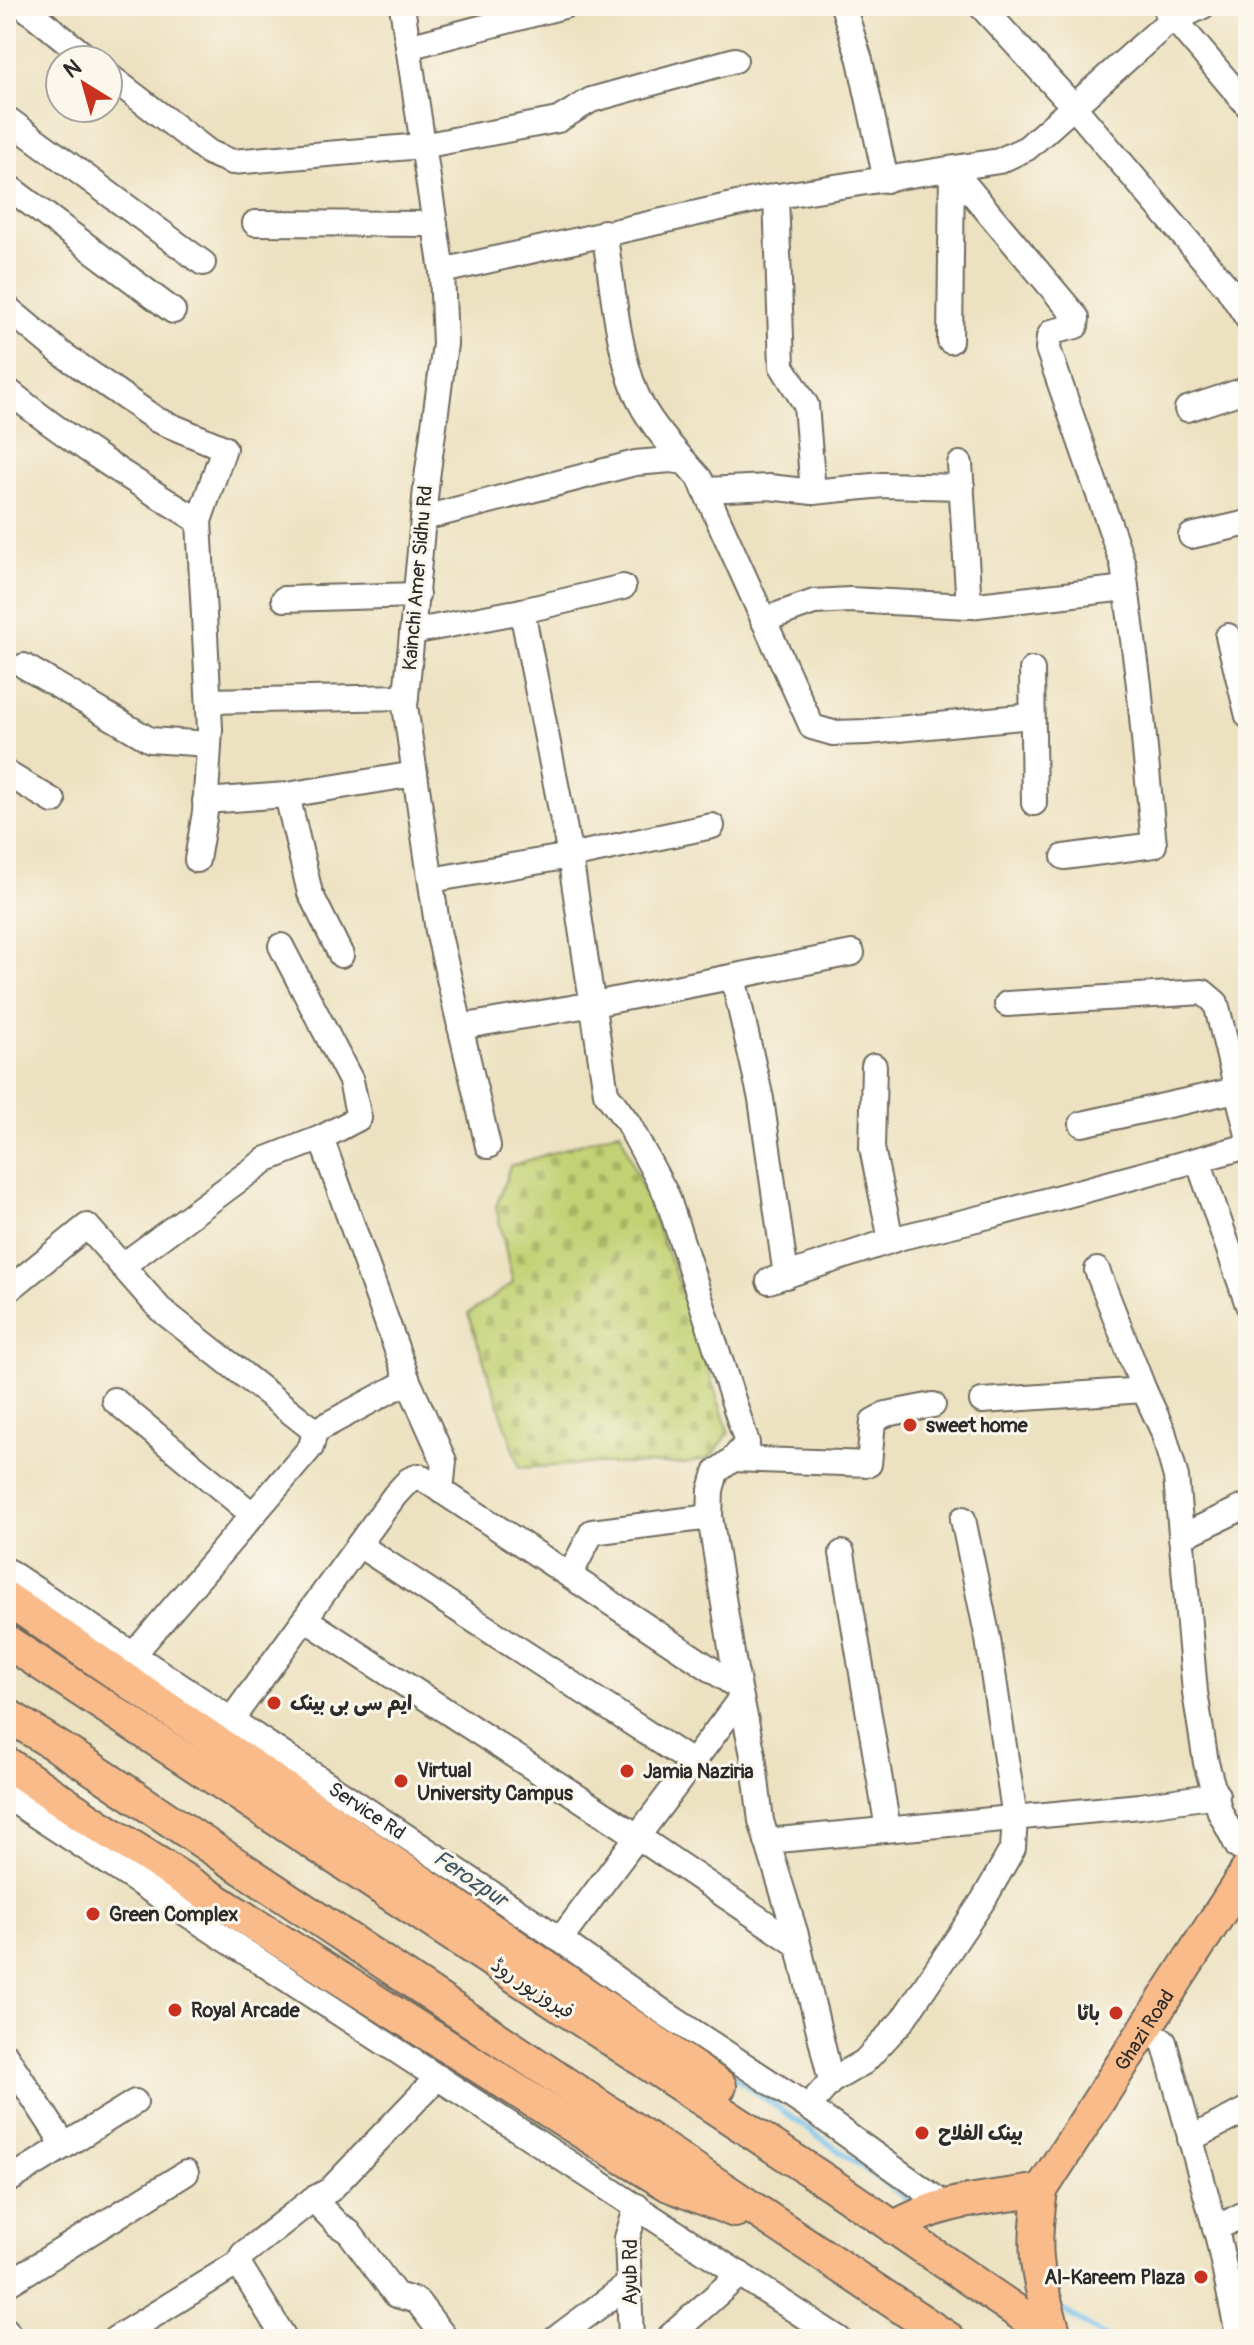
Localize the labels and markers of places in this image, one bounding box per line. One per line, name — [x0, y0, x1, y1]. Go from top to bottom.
place label: sweet home — [926, 1413, 1029, 1438]
marker: sweet home — [901, 1416, 919, 1434]
place label: ایم سی بی بینک — [290, 1691, 412, 1718]
marker: ایم سی بی بینک — [265, 1694, 283, 1712]
place label: Virtual University Campus — [417, 1758, 573, 1806]
place label: Jamia Naziria — [643, 1759, 754, 1784]
marker: Jamia Naziria — [618, 1762, 636, 1780]
marker: Virtual University Campus — [392, 1772, 410, 1790]
place label: Green Complex — [109, 1902, 238, 1927]
marker: Green Complex — [84, 1905, 102, 1923]
place label: Royal Arcade — [191, 1998, 301, 2023]
marker: Royal Arcade — [166, 2001, 184, 2019]
place label: باٹا — [1077, 2001, 1100, 2026]
marker: باٹا — [1107, 2004, 1125, 2022]
place label: بینک الفلاح — [938, 2121, 1023, 2146]
marker: بینک الفلاح — [913, 2124, 931, 2142]
place label: Al-Kareem Plaza — [1044, 2265, 1185, 2290]
marker: Al-Kareem Plaza — [1192, 2268, 1210, 2286]

